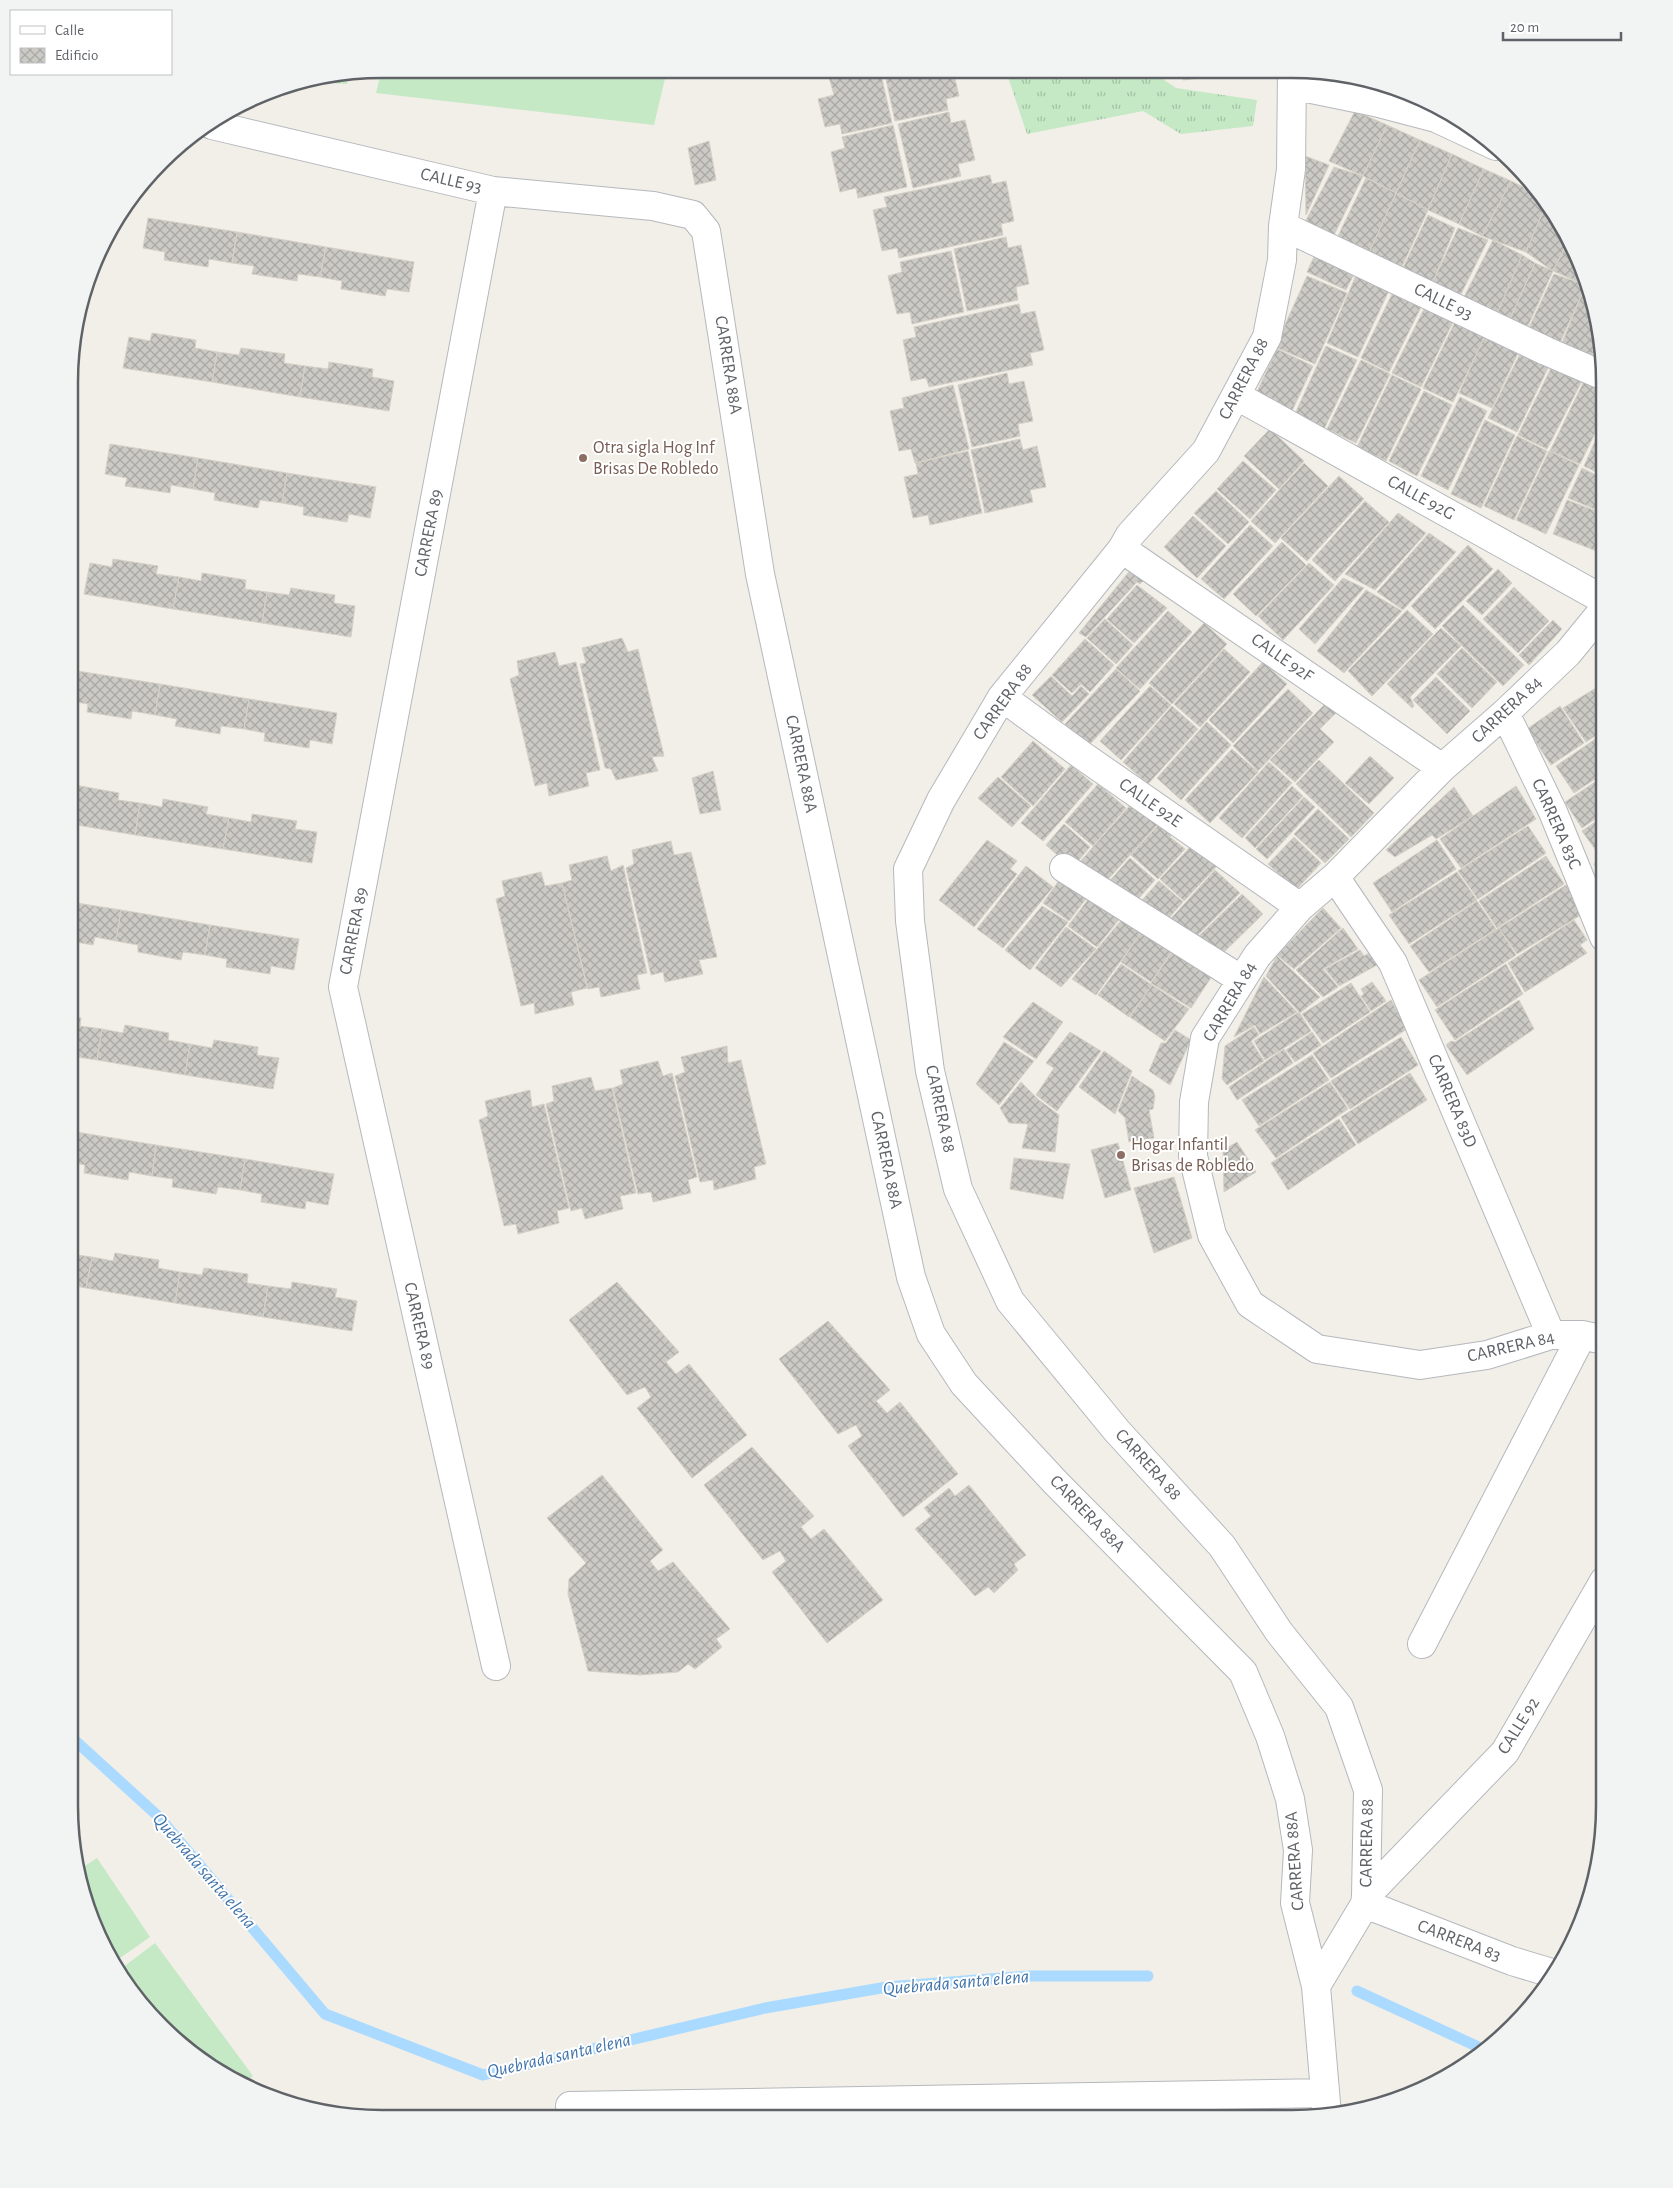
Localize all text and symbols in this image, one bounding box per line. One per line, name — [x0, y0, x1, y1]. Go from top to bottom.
legend — [10, 10, 172, 75]
scale bar — [1503, 10, 1620, 42]
text: 20 m — [1510, 20, 1539, 35]
text: Calle — [55, 23, 84, 38]
text: Edificio — [55, 48, 98, 63]
street label: CALLE 93 — [419, 165, 483, 197]
street label: CALLE 93 — [1411, 280, 1475, 324]
street label: CARRERA 88A — [711, 315, 745, 416]
street label: CARRERA 88 — [1216, 335, 1272, 423]
place label: Otra sigla Hog Inf Brisas De Robledo — [593, 439, 719, 478]
marker: Otra sigla Hog Inf Brisas De Robledo — [577, 452, 589, 464]
street label: CALLE 92G — [1384, 472, 1458, 524]
street label: CARRERA 89 — [412, 488, 446, 578]
street label: CALLE 92F — [1248, 630, 1316, 686]
street label: CARRERA 88 — [970, 660, 1036, 744]
street label: CARRERA 84 — [1468, 673, 1546, 747]
street label: CARRERA 88A — [782, 714, 820, 815]
street label: CALLE 92E — [1115, 775, 1185, 831]
street label: CARRERA 83C — [1528, 776, 1584, 872]
street label: CARRERA 89 — [337, 886, 371, 976]
street label: CARRERA 84 — [1200, 959, 1260, 1045]
street label: CARRERA 83D — [1424, 1052, 1480, 1150]
street label: CARRERA 88 — [922, 1064, 958, 1154]
street label: CARRERA 88A — [867, 1110, 905, 1211]
place label: Hogar Infantil Brisas de Robledo — [1131, 1136, 1254, 1175]
marker: Hogar Infantil Brisas de Robledo — [1115, 1149, 1127, 1161]
street label: CARRERA 89 — [400, 1281, 438, 1371]
street label: CARRERA 84 — [1466, 1328, 1557, 1366]
street label: CARRERA 88 — [1112, 1426, 1184, 1504]
street label: CARRERA 88A — [1046, 1472, 1128, 1556]
street label: CALLE 92 — [1495, 1694, 1543, 1758]
street label: CARRERA 88 — [1357, 1798, 1377, 1888]
water label: Quebrada santa elena — [149, 1809, 259, 1933]
street label: CARRERA 88A — [1283, 1810, 1307, 1911]
street label: CARRERA 83 — [1415, 1917, 1503, 1965]
water label: Quebrada santa elena — [882, 1967, 1030, 1999]
water label: Quebrada santa elena — [485, 2030, 633, 2082]

